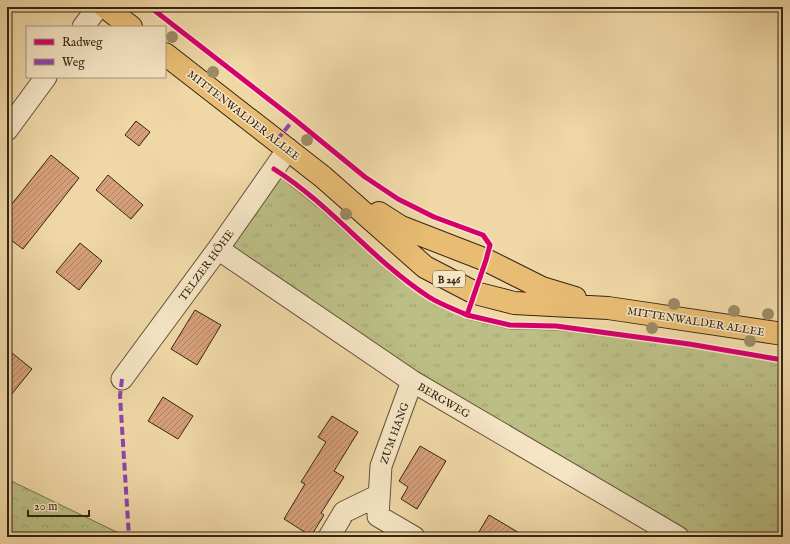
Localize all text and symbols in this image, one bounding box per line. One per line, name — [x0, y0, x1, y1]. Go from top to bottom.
legend — [26, 26, 166, 78]
text: Radweg — [62, 35, 103, 50]
text: Weg — [62, 55, 85, 70]
street label: MITTENWALDER ALLEE — [184, 67, 303, 164]
street label: TELZER HÖHE — [176, 227, 238, 304]
road number: B 246 — [433, 271, 465, 287]
street label: MITTENWALDER ALLEE — [626, 304, 766, 340]
street label: BERGWEG — [415, 380, 473, 422]
street label: ZUM HANG — [377, 400, 413, 466]
scale bar — [28, 492, 89, 518]
text: 20 m — [34, 499, 57, 514]

